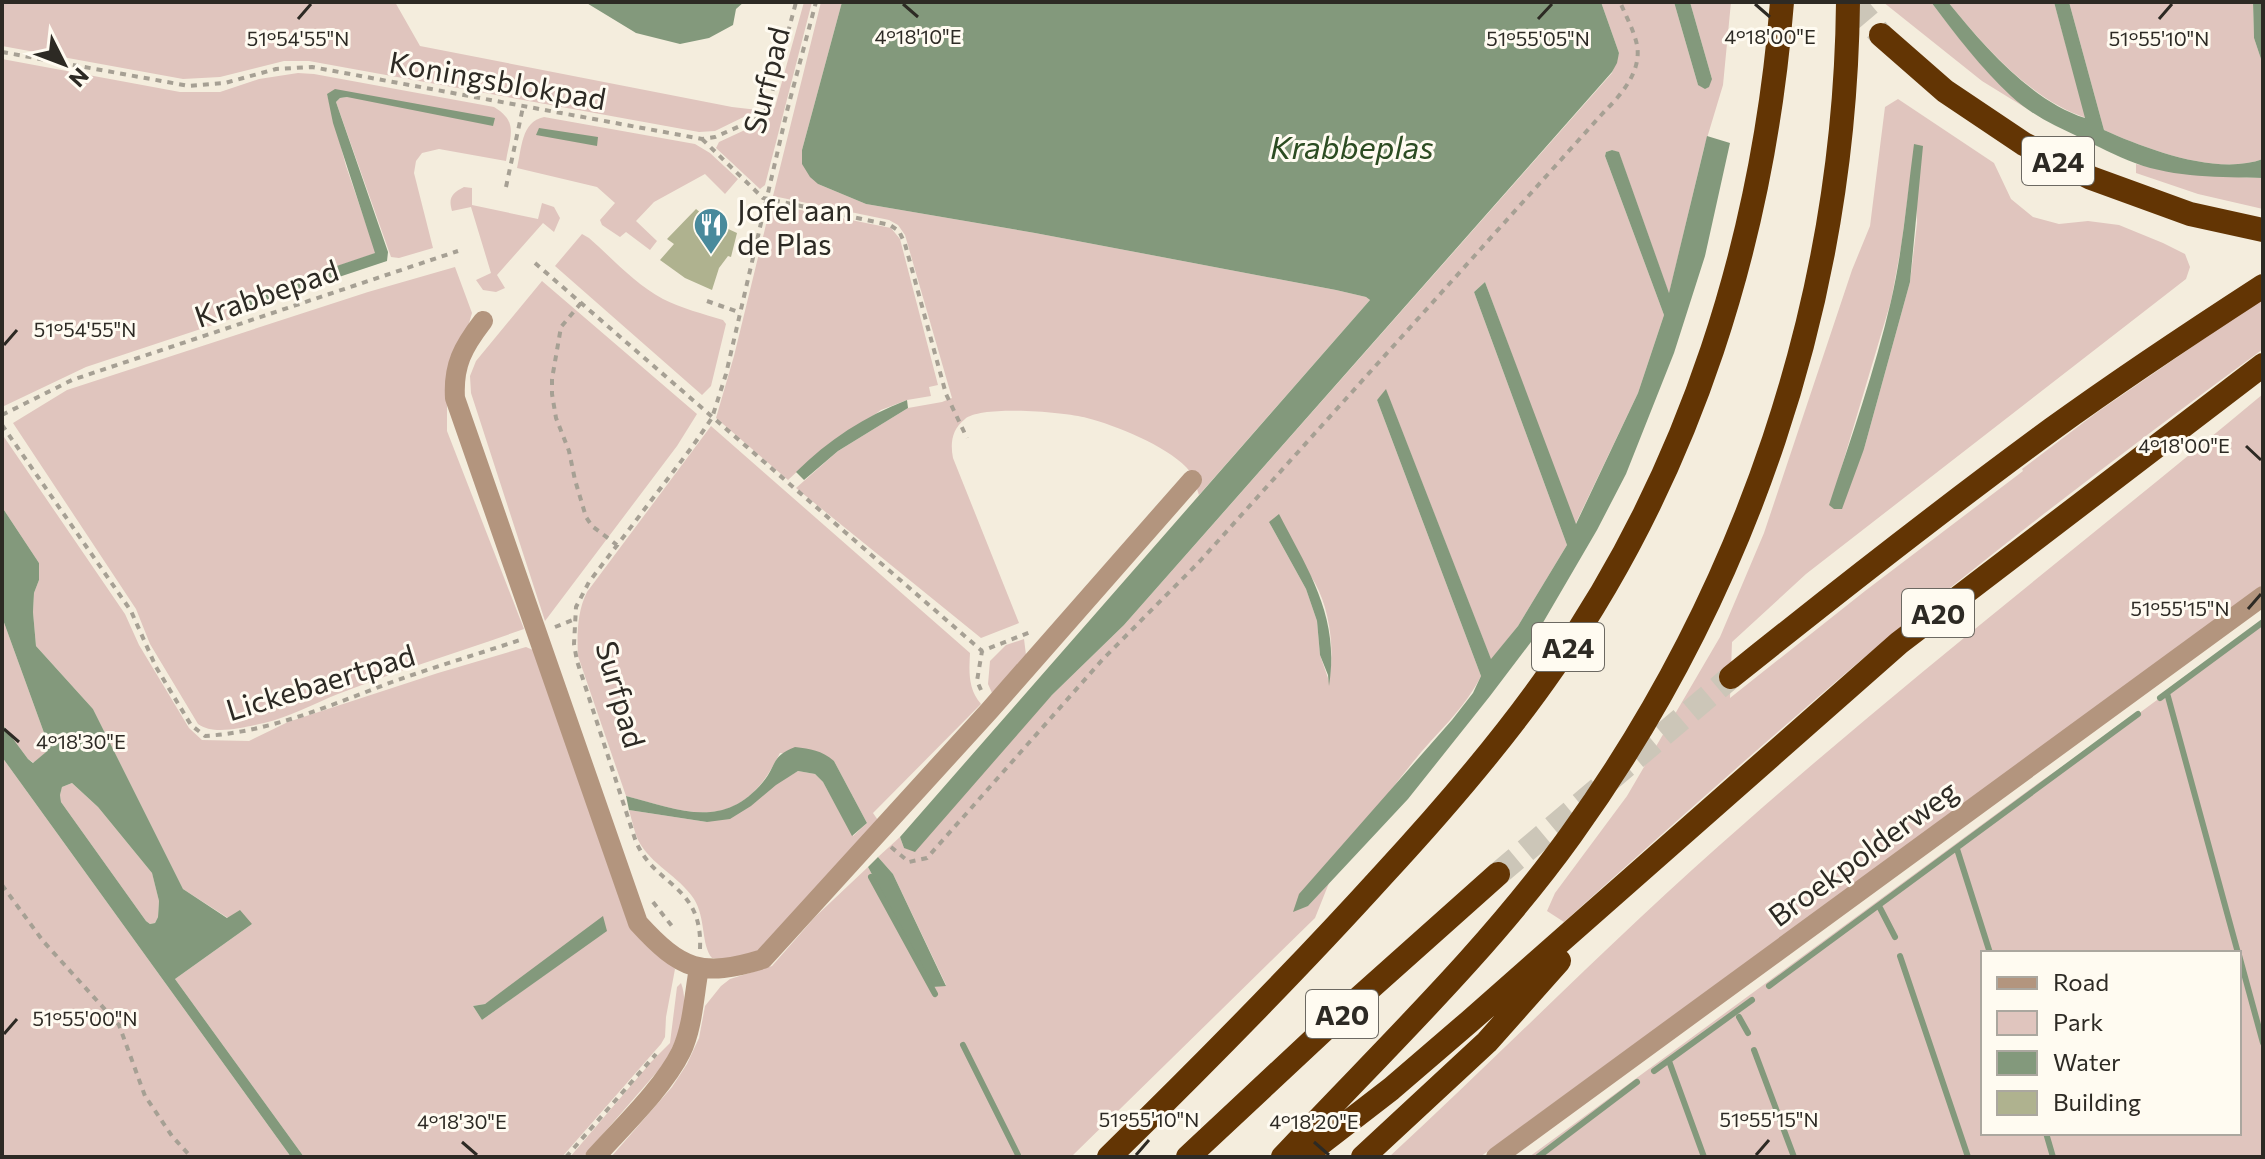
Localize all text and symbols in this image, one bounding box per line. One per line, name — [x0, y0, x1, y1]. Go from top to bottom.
street label: Surfpad — [734, 23, 796, 137]
north arrow — [24, 24, 104, 104]
text: 4°18'10"E — [875, 24, 962, 48]
text: 4°18'00"E — [1724, 24, 1816, 48]
text: 51°54'55"N — [247, 26, 349, 50]
text: 51°55'05"N — [1486, 26, 1590, 50]
text: 51°55'10"N — [2109, 26, 2209, 50]
street label: Koningsblokpad — [387, 42, 609, 116]
text: N — [64, 63, 95, 93]
water label: Krabbeplas — [1270, 126, 1434, 166]
road number: A24 — [2022, 137, 2094, 185]
place label: Jofel aan de Plas — [737, 190, 852, 261]
restaurant icon: Jofel aan de Plas — [692, 206, 730, 256]
street label: Krabbepad — [189, 250, 343, 334]
text: 51°54'55"N — [34, 317, 136, 341]
text: 4°18'00"E — [2138, 433, 2230, 457]
road number: A20 — [1902, 589, 1974, 637]
text: 51°55'15"N — [2130, 596, 2230, 620]
road number: A24 — [1532, 623, 1604, 671]
street label: Lickebaertpad — [221, 635, 419, 727]
street label: Surfpad — [589, 637, 655, 751]
text: 4°18'30"E — [36, 729, 126, 753]
street label: Broekpolderweg — [1760, 771, 1964, 933]
legend — [1981, 951, 2241, 1135]
text: Road — [2053, 967, 2109, 996]
road number: A20 — [1306, 990, 1378, 1038]
text: 51°55'00"N — [32, 1006, 138, 1030]
text: Park — [2053, 1007, 2103, 1036]
text: Water — [2053, 1047, 2121, 1076]
text: Building — [2053, 1087, 2141, 1116]
text: 51°55'10"N — [1099, 1107, 1199, 1131]
text: 51°55'15"N — [1719, 1107, 1819, 1131]
text: 4°18'30"E — [417, 1109, 507, 1133]
text: 4°18'20"E — [1269, 1109, 1359, 1133]

